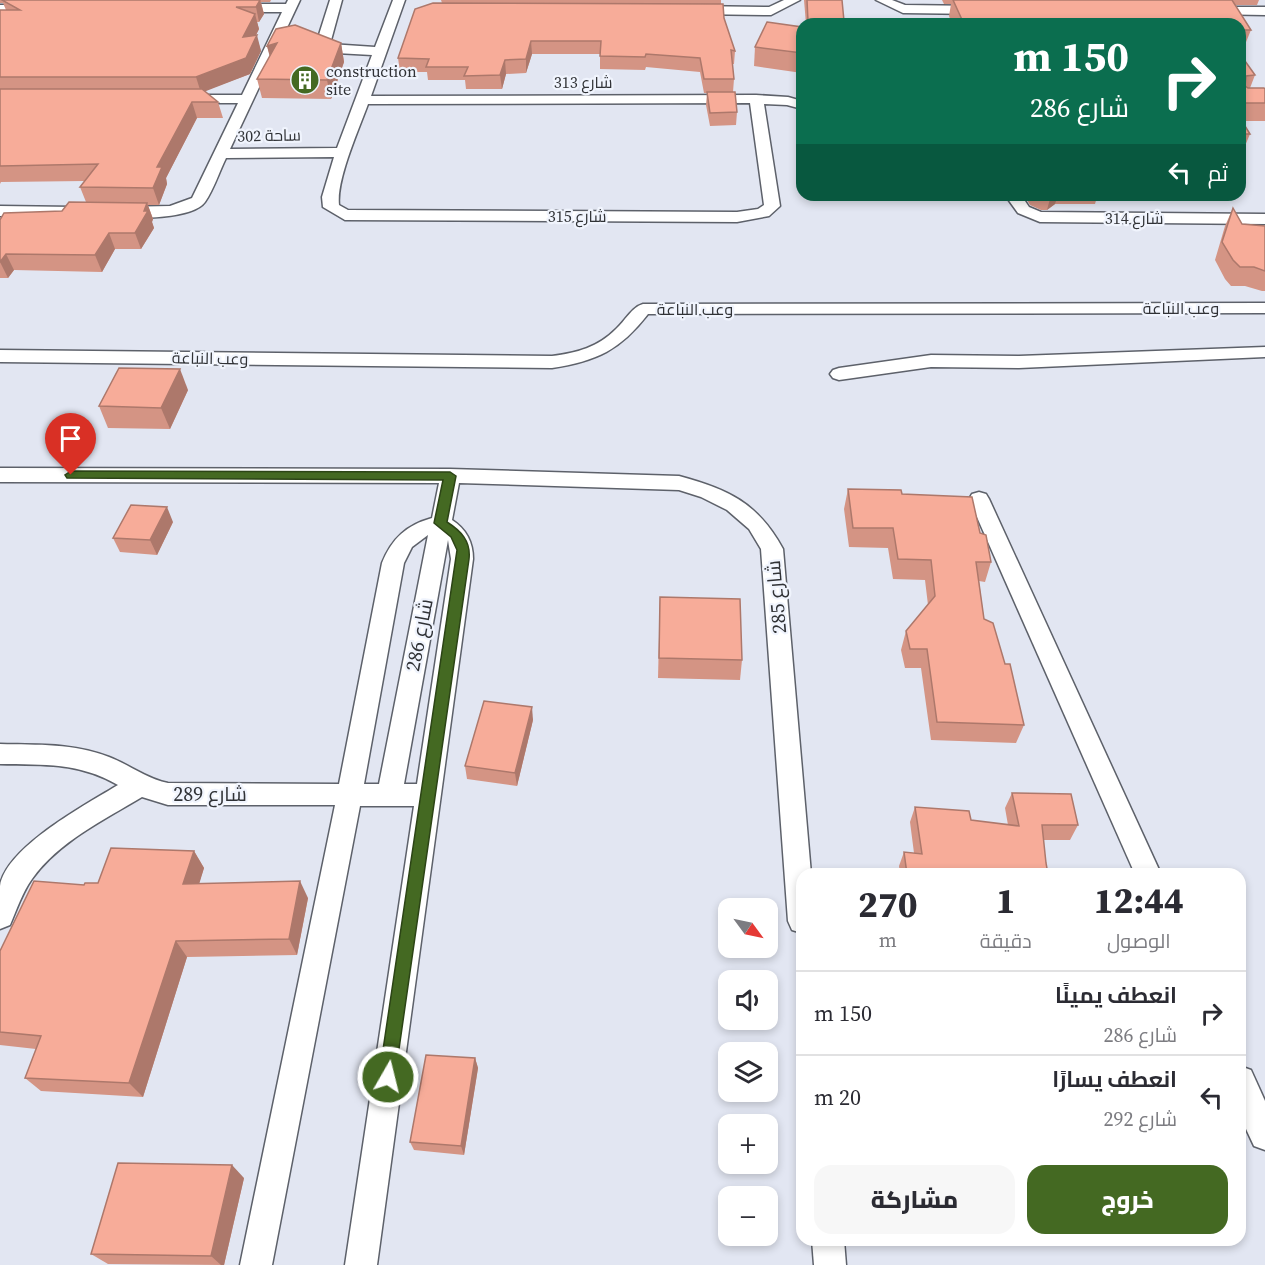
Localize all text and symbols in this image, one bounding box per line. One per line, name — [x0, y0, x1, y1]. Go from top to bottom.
text: 150 m — [1014, 27, 1129, 85]
icon: right — [1150, 42, 1228, 120]
place label: construction site — [326, 60, 417, 100]
building icon: construction site — [289, 64, 321, 96]
street label: شارع 313 — [554, 71, 612, 94]
text: شارع 286 — [1030, 89, 1129, 126]
street label: ساحة 302 — [237, 123, 301, 147]
icon: left — [1163, 156, 1196, 189]
text: ثم — [1208, 158, 1228, 188]
street label: شارع 315 — [548, 205, 606, 228]
street label: شارع 314 — [1105, 207, 1163, 230]
street label: وعب النباعة — [1143, 297, 1219, 319]
street label: وعب النباعة — [657, 298, 733, 320]
street label: وعب النباعة — [172, 346, 248, 370]
pin — [45, 413, 96, 475]
icon: arrive — [54, 422, 87, 455]
street label: شارع 285 — [759, 559, 793, 635]
street label: شارع 286 — [398, 596, 440, 674]
street label: شارع 289 — [173, 780, 247, 808]
text: 1 — [996, 876, 1016, 925]
text: 12:44 — [1094, 876, 1184, 925]
text: 270 — [858, 880, 918, 929]
north arrow — [718, 898, 778, 958]
map controls — [718, 898, 778, 1246]
text: m — [879, 926, 897, 954]
text: دقيقة — [980, 927, 1032, 955]
text: الوصول — [1107, 927, 1171, 955]
button: sound — [718, 970, 778, 1030]
text: انعطف يمينًا — [1055, 980, 1177, 1010]
icon: right — [1195, 997, 1228, 1030]
text: 150 m — [814, 998, 872, 1028]
text: شارع 286 — [1104, 1021, 1177, 1049]
button: layers — [718, 1042, 778, 1102]
position arrow — [356, 1045, 420, 1109]
text: انعطف يسارًا — [1052, 1064, 1177, 1094]
icon: left — [1195, 1081, 1228, 1114]
text: 20 m — [814, 1082, 861, 1112]
text: شارع 292 — [1104, 1105, 1177, 1133]
button: + — [718, 1114, 778, 1174]
button: مشاركة — [814, 1165, 1015, 1234]
button: خروج — [1027, 1165, 1228, 1234]
button: − — [718, 1186, 778, 1246]

